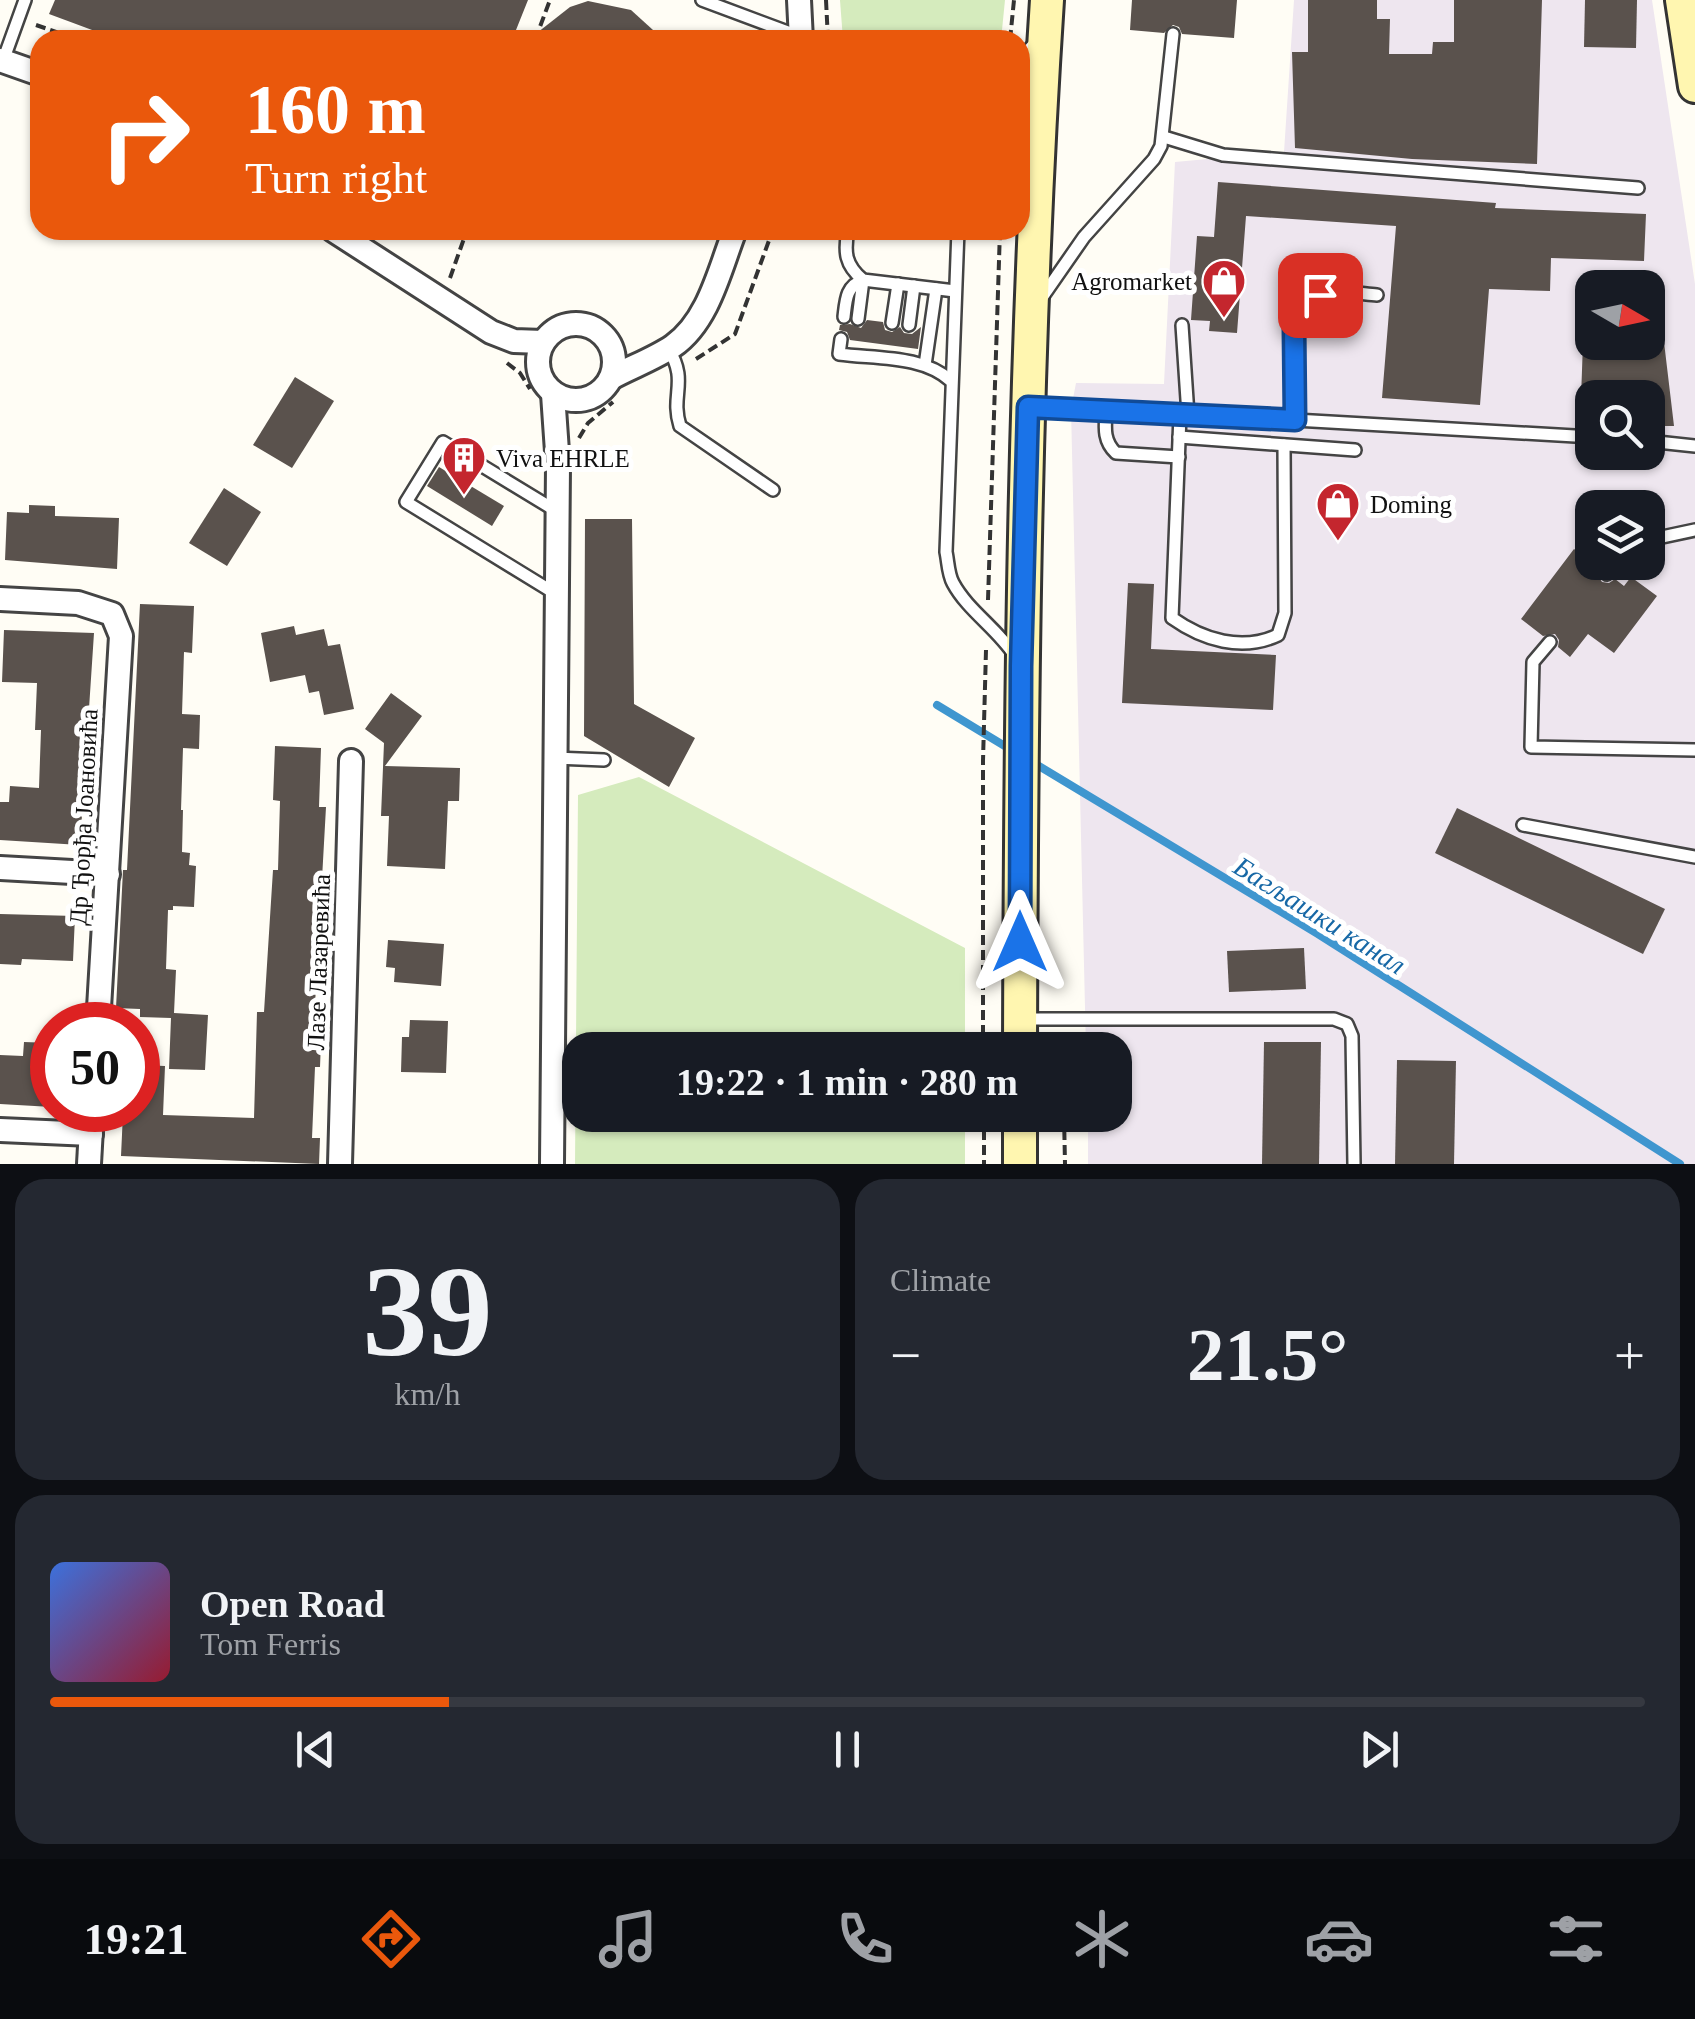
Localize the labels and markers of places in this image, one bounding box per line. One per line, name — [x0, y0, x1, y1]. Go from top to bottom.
pin — [1278, 253, 1363, 338]
shop icon: Agromarket — [1201, 258, 1247, 319]
place label: Agromarket — [1071, 268, 1192, 295]
building icon: Viva EHRLE — [441, 435, 487, 496]
place label: Viva EHRLE — [496, 445, 630, 472]
shop icon: Doming — [1315, 481, 1361, 542]
place label: Doming — [1370, 491, 1452, 518]

